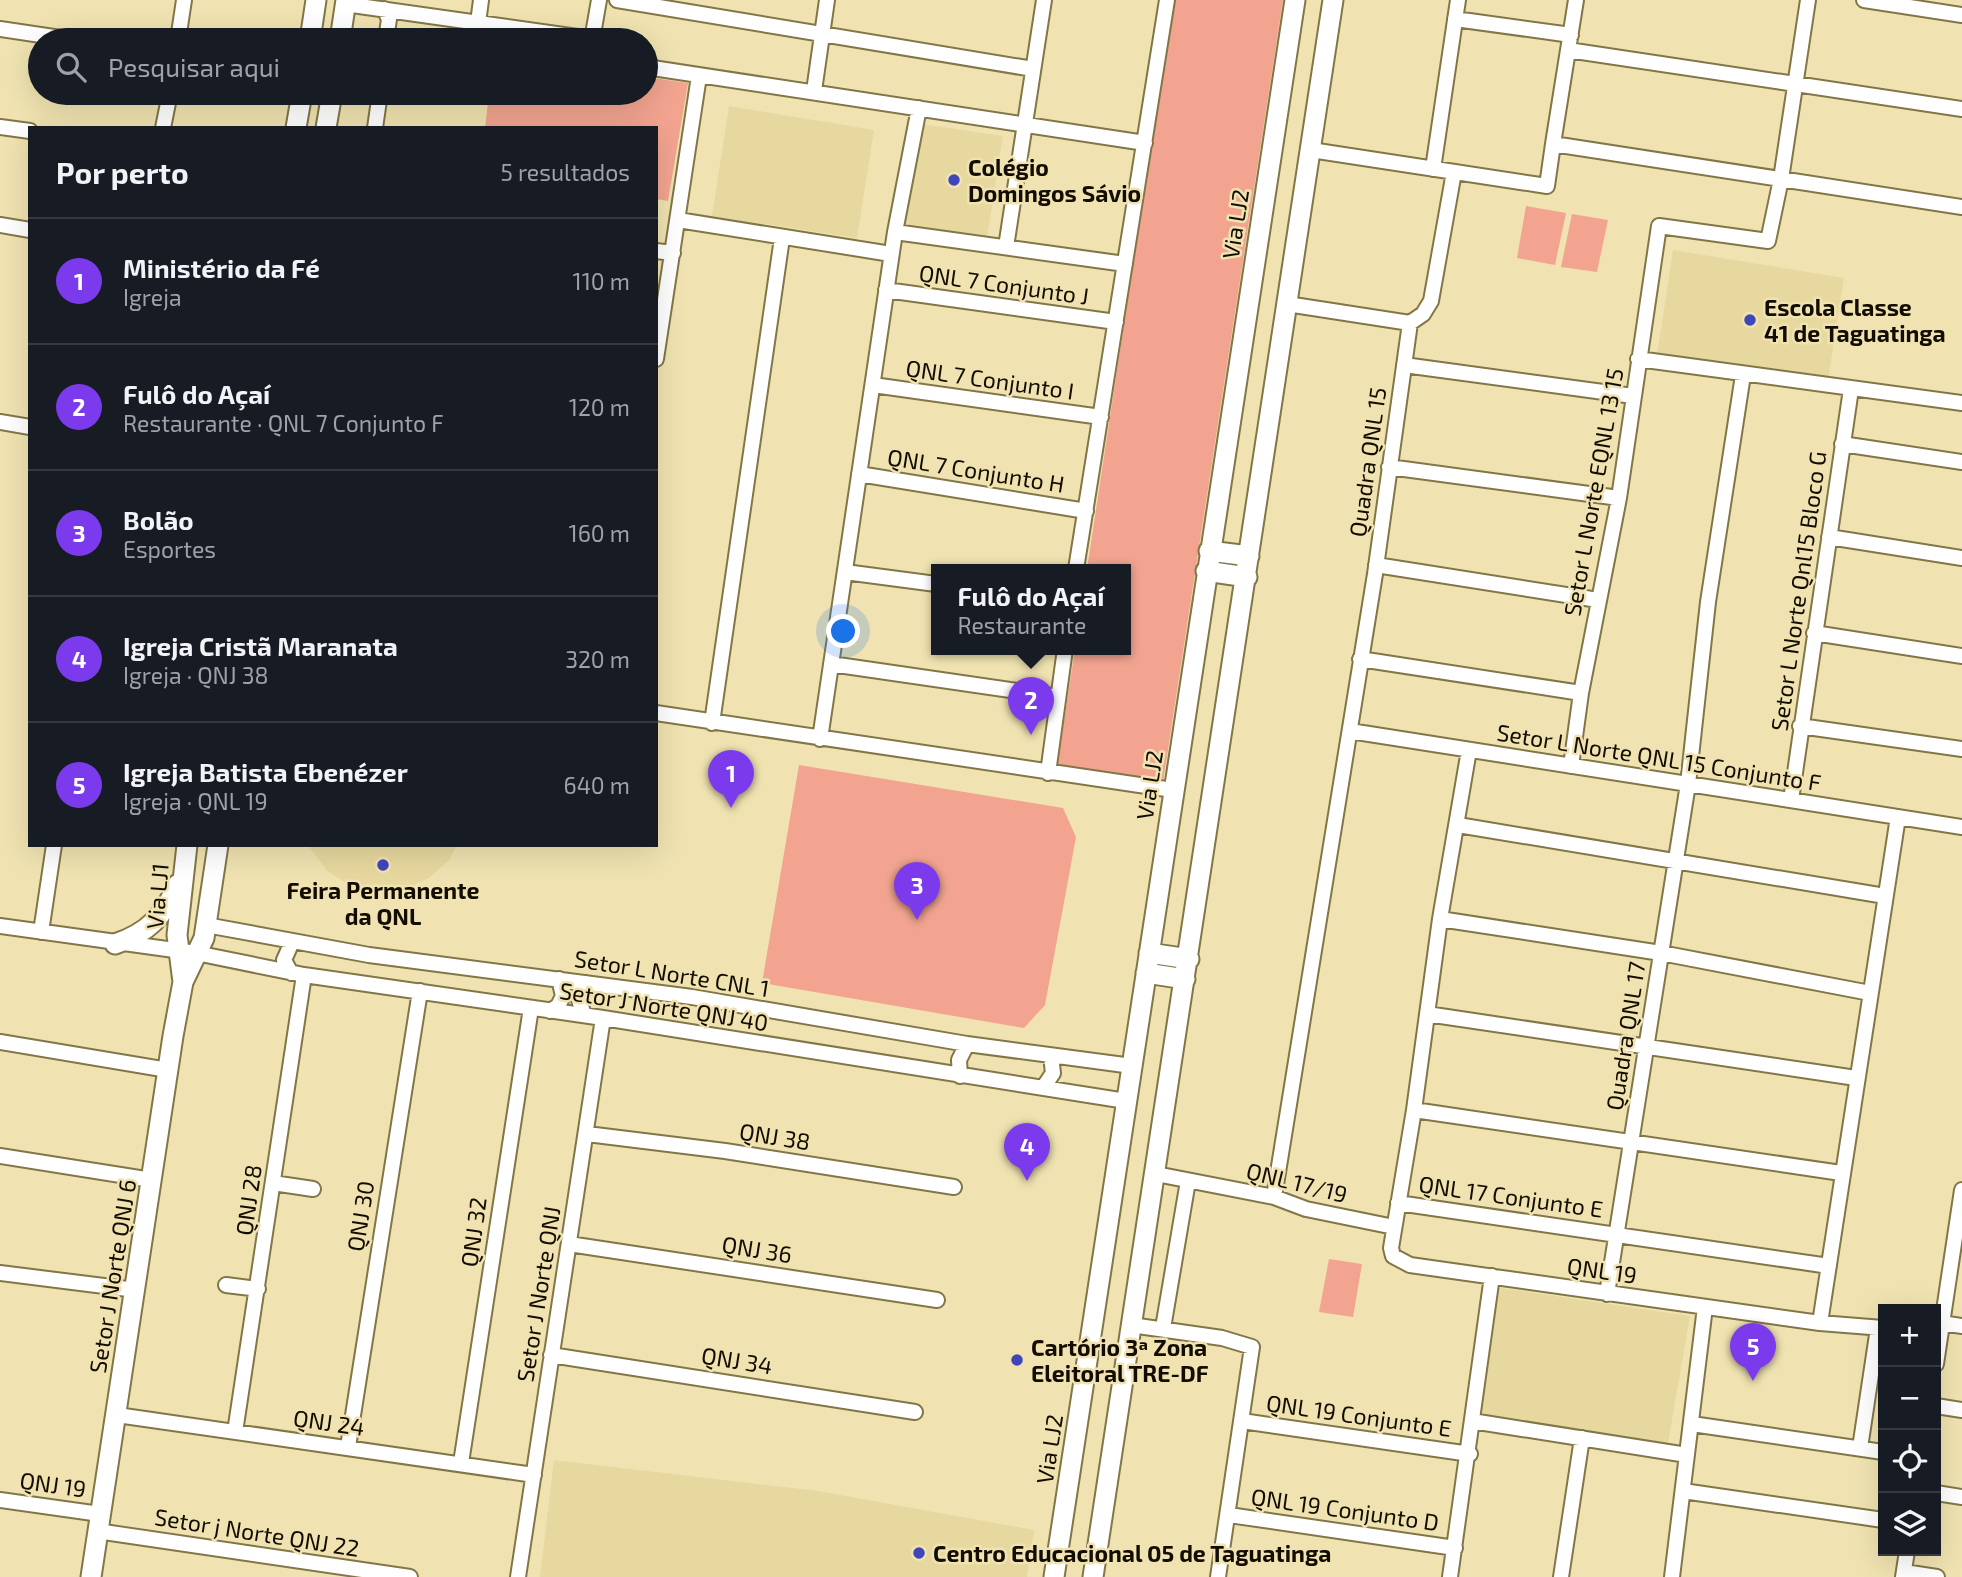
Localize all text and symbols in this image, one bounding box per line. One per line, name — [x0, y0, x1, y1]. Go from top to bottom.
search box — [28, 28, 658, 105]
icon: search — [52, 48, 90, 86]
text: Pesquisar aqui — [108, 51, 280, 82]
place label: Colégio Domingos Sávio — [968, 153, 1141, 207]
text: Por perto — [56, 154, 189, 190]
text: 5 resultados — [500, 158, 630, 186]
marker: Colégio Domingos Sávio — [946, 172, 962, 188]
street label: Via LJ2 — [1216, 187, 1254, 261]
text: Ministério da Fé — [123, 252, 320, 283]
street label: QNL 7 Conjunto J — [917, 258, 1091, 310]
text: 1 — [74, 267, 84, 295]
text: 110 m — [573, 267, 630, 295]
text: Igreja — [123, 283, 182, 311]
place label: Escola Classe 41 de Taguatinga — [1764, 293, 1946, 347]
marker: Escola Classe 41 de Taguatinga — [1742, 312, 1758, 328]
street label: QNL 7 Conjunto I — [904, 353, 1076, 405]
street label: Setor L Norte EQNL 13 15 — [1557, 366, 1629, 618]
text: Fulô do Açaí — [123, 378, 270, 409]
street label: Quadra QNL 15 — [1343, 385, 1391, 539]
text: 2 — [72, 393, 86, 421]
text: 120 m — [569, 393, 630, 421]
text: Restaurante · QNL 7 Conjunto F — [123, 409, 444, 437]
street label: QNL 7 Conjunto H — [885, 442, 1067, 498]
street label: Setor L Norte Qnl15 Bloco G — [1765, 449, 1831, 733]
text: Bolão — [123, 504, 194, 535]
text: 3 — [72, 519, 86, 547]
text: 160 m — [569, 519, 630, 547]
text: Esportes — [123, 535, 216, 563]
popup — [931, 564, 1131, 655]
text: Fulô do Açaí — [957, 580, 1105, 611]
text: Restaurante — [957, 611, 1086, 639]
your location — [826, 614, 860, 648]
text: Igreja Cristã Maranata — [123, 630, 398, 661]
text: 4 — [72, 645, 86, 673]
text: 320 m — [565, 645, 630, 673]
text: Igreja · QNJ 38 — [123, 661, 269, 689]
pin: 2 — [1008, 677, 1054, 735]
street label: Setor L Norte QNL 15 Conjunto F — [1495, 718, 1823, 796]
street label: Via LJ2 — [1130, 748, 1168, 822]
pin: 1 — [708, 750, 754, 808]
text: Igreja Batista Ebenézer — [123, 756, 408, 787]
text: 5 — [73, 771, 85, 799]
text: 640 m — [564, 771, 630, 799]
text: Igreja · QNL 19 — [123, 787, 268, 815]
marker: Feira Permanente da QNL — [375, 857, 391, 873]
street label: Via LJ1 — [140, 862, 174, 930]
pin: 3 — [894, 862, 940, 920]
place label: Feira Permanente da QNL — [287, 876, 479, 931]
street label: Setor L Norte CNL 1 — [573, 944, 771, 1002]
street label: Quadra QNL 17 — [1599, 959, 1651, 1112]
street label: Setor J Norte QNJ 40 — [558, 976, 770, 1036]
street label: QNJ 38 — [738, 1117, 812, 1155]
pin: 4 — [1004, 1123, 1050, 1181]
street label: QNL 17/19 — [1244, 1156, 1350, 1208]
street label: QNJ 28 — [229, 1163, 267, 1237]
street label: QNL 17 Conjunto E — [1417, 1169, 1605, 1223]
street label: Setor J Norte QNJ 6 — [83, 1177, 141, 1375]
street label: QNJ 30 — [341, 1179, 379, 1253]
street label: QNJ 32 — [454, 1195, 492, 1269]
street label: Setor J Norte QNJ — [510, 1204, 566, 1384]
street label: QNJ 36 — [720, 1230, 794, 1268]
street label: QNL 19 — [1565, 1251, 1639, 1289]
map controls — [1878, 1304, 1941, 1556]
button: + — [1878, 1304, 1941, 1367]
pin: 5 — [1730, 1323, 1776, 1381]
place label: Cartório 3ª Zona Eleitoral TRE-DF — [1031, 1333, 1209, 1387]
street label: QNJ 34 — [700, 1341, 774, 1379]
marker: Cartório 3ª Zona Eleitoral TRE-DF — [1009, 1352, 1025, 1368]
button: − — [1878, 1367, 1941, 1430]
street label: QNL 19 Conjunto E — [1264, 1388, 1454, 1442]
street label: QNJ 24 — [292, 1403, 366, 1441]
street label: Via LJ2 — [1030, 1412, 1068, 1486]
button: locate — [1878, 1430, 1941, 1493]
street label: QNJ 19 — [18, 1465, 88, 1503]
street label: QNL 19 Conjunto D — [1249, 1482, 1441, 1536]
button: layers — [1878, 1493, 1941, 1556]
street label: Setor j Norte QNJ 22 — [153, 1502, 361, 1562]
place label: Centro Educacional 05 de Taguatinga — [933, 1539, 1331, 1567]
marker: Centro Educacional 05 de Taguatinga — [911, 1545, 927, 1561]

